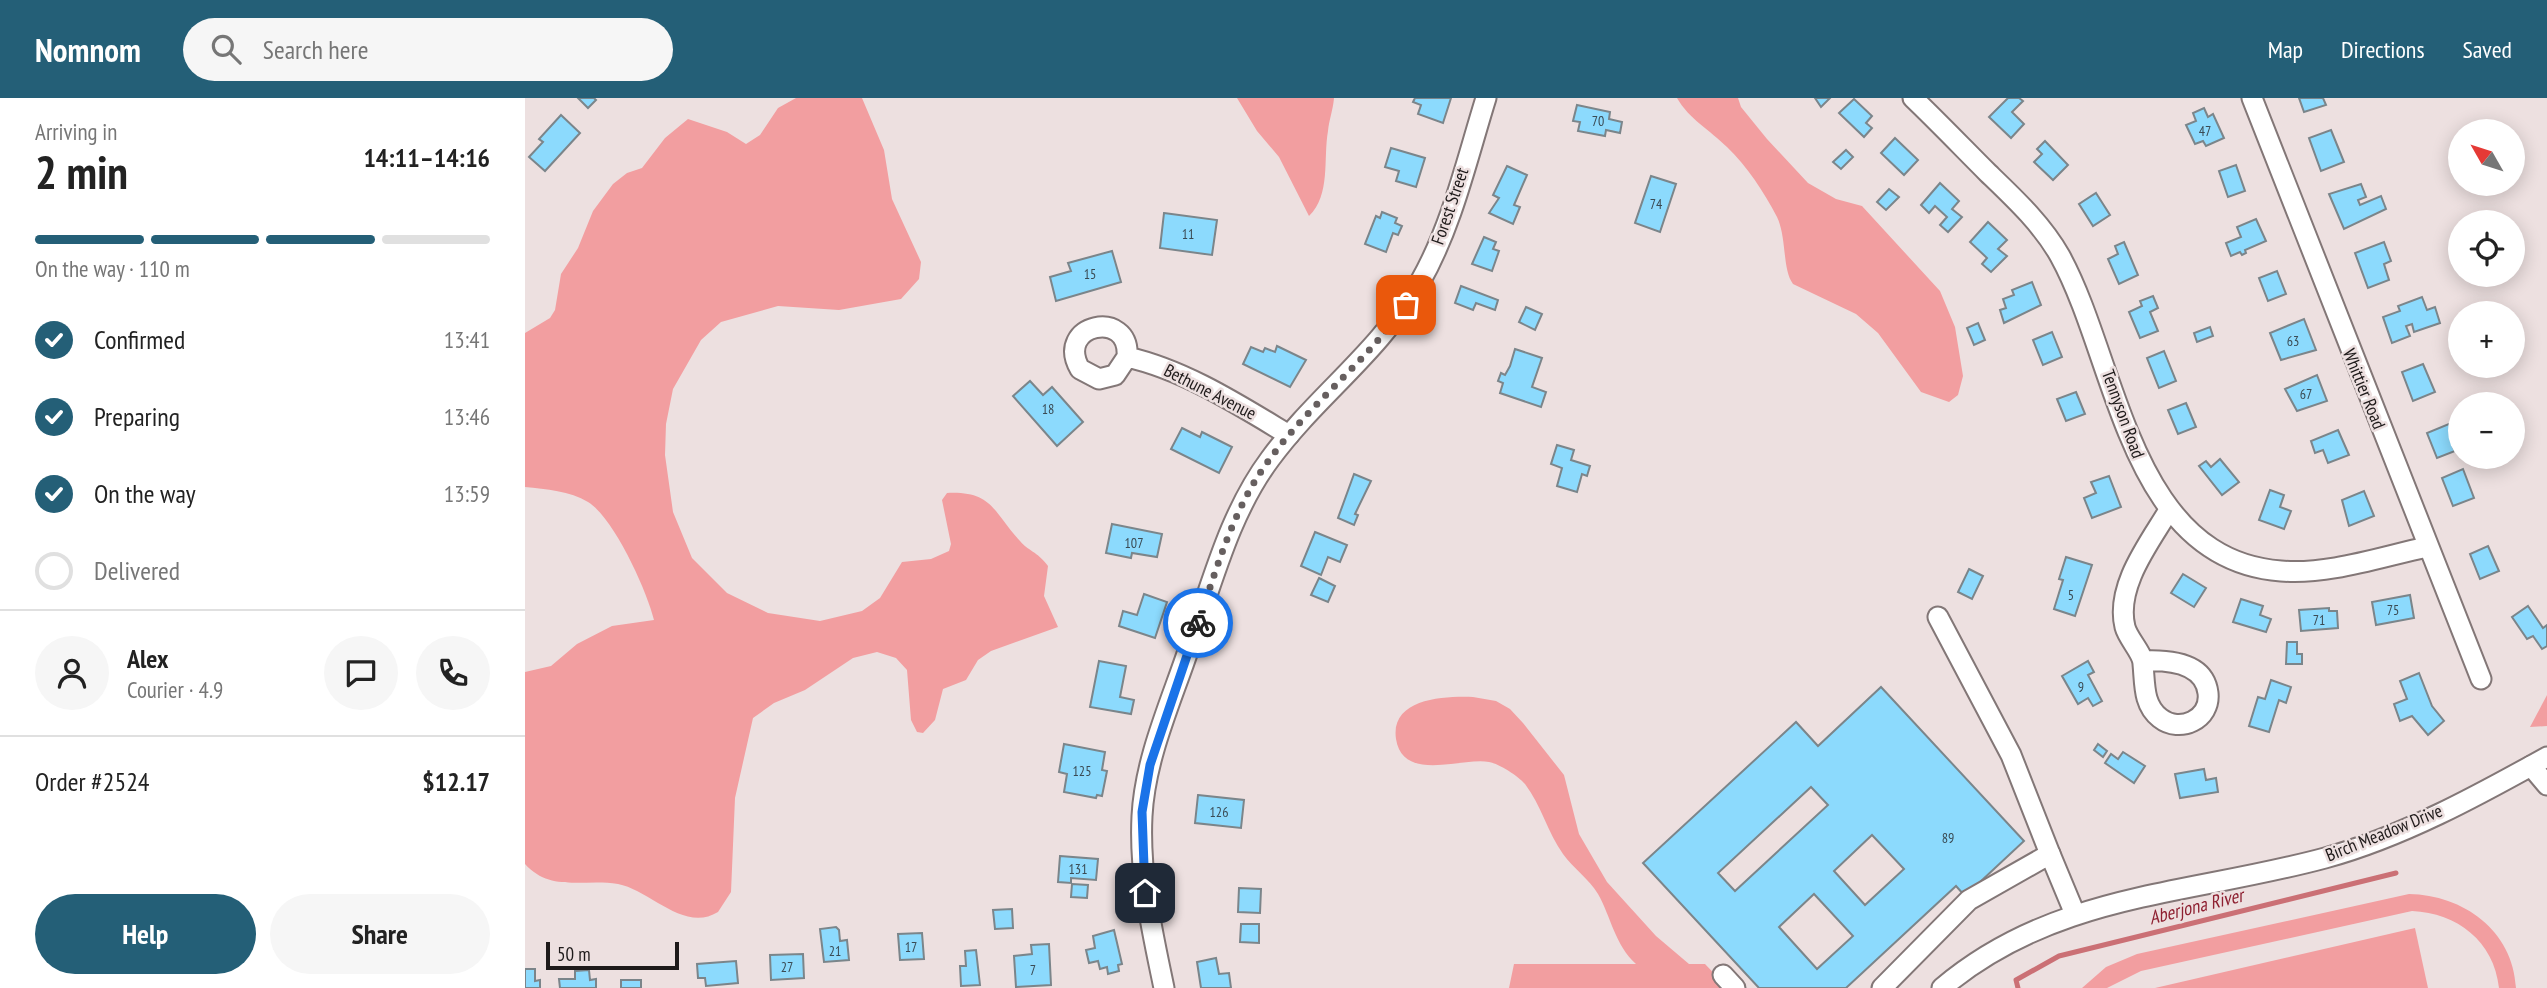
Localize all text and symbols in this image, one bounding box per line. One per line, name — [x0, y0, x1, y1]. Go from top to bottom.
search box — [183, 18, 673, 81]
text: Nomnom — [35, 28, 141, 71]
icon: search — [207, 30, 245, 68]
text: Search here — [263, 33, 368, 66]
text: Map — [2268, 34, 2303, 65]
text: Directions — [2341, 34, 2425, 65]
text: Saved — [2463, 34, 2512, 65]
house number: 70 — [1592, 112, 1604, 130]
text: Arriving in — [35, 117, 117, 146]
north arrow — [2448, 119, 2525, 196]
map controls — [2448, 119, 2525, 469]
house number: 47 — [2199, 122, 2211, 140]
text: 14:11–14:16 — [363, 141, 490, 174]
text: 2 min — [35, 142, 128, 202]
street label: Forest Street — [1426, 164, 1473, 247]
house number: 74 — [1650, 195, 1663, 213]
button: locate — [2448, 210, 2525, 287]
house number: 11 — [1182, 225, 1194, 243]
text: On the way · 110 m — [35, 254, 190, 283]
house number: 15 — [1084, 265, 1096, 283]
pin — [1376, 275, 1436, 335]
icon: bag — [1387, 286, 1425, 324]
button: + — [2448, 301, 2525, 378]
icon: check — [35, 321, 73, 359]
text: Confirmed — [94, 323, 185, 356]
text: 13:41 — [444, 325, 490, 354]
house number: 63 — [2287, 332, 2299, 350]
street label: Whittier Road — [2338, 345, 2391, 432]
street label: Bethune Avenue — [1160, 358, 1260, 425]
street label: Tennyson Road — [2097, 366, 2150, 461]
house number: 67 — [2300, 385, 2312, 403]
button: − — [2448, 392, 2525, 469]
icon: check — [35, 398, 73, 436]
text: Preparing — [94, 400, 180, 433]
house number: 18 — [1042, 400, 1054, 418]
text: 13:46 — [444, 402, 490, 431]
icon: check — [35, 475, 73, 513]
text: On the way — [94, 477, 196, 510]
text: 13:59 — [444, 479, 490, 508]
house number: 107 — [1125, 534, 1143, 552]
text: Delivered — [94, 554, 180, 587]
house number: 5 — [2068, 586, 2074, 604]
courier — [1163, 588, 1233, 658]
house number: 75 — [2387, 601, 2399, 619]
icon: bike — [1179, 604, 1217, 642]
house number: 71 — [2313, 611, 2325, 629]
button: person — [35, 636, 109, 710]
button: chat — [324, 636, 398, 710]
button: phone — [416, 636, 490, 710]
text: Alex — [127, 642, 168, 675]
text: Courier · 4.9 — [127, 675, 223, 704]
house number: 9 — [2078, 678, 2084, 696]
house number: 125 — [1073, 762, 1091, 780]
text: Order #2524 — [35, 765, 150, 798]
text: $12.17 — [422, 765, 490, 798]
street label: Birch Meadow Drive — [2322, 799, 2446, 866]
house number: 126 — [1210, 803, 1228, 821]
house number: 89 — [1942, 829, 1954, 847]
house number: 131 — [1069, 860, 1087, 878]
pin — [1115, 863, 1175, 923]
icon: home — [1126, 874, 1164, 912]
water label: Aberjona River — [2146, 882, 2248, 929]
button: Help — [35, 894, 256, 974]
button: Share — [270, 894, 490, 974]
house number: 17 — [905, 938, 917, 956]
scale bar — [546, 939, 679, 971]
text: 50 m — [557, 942, 591, 966]
house number: 21 — [829, 942, 841, 960]
house number: 27 — [781, 958, 793, 976]
house number: 7 — [1030, 961, 1036, 979]

